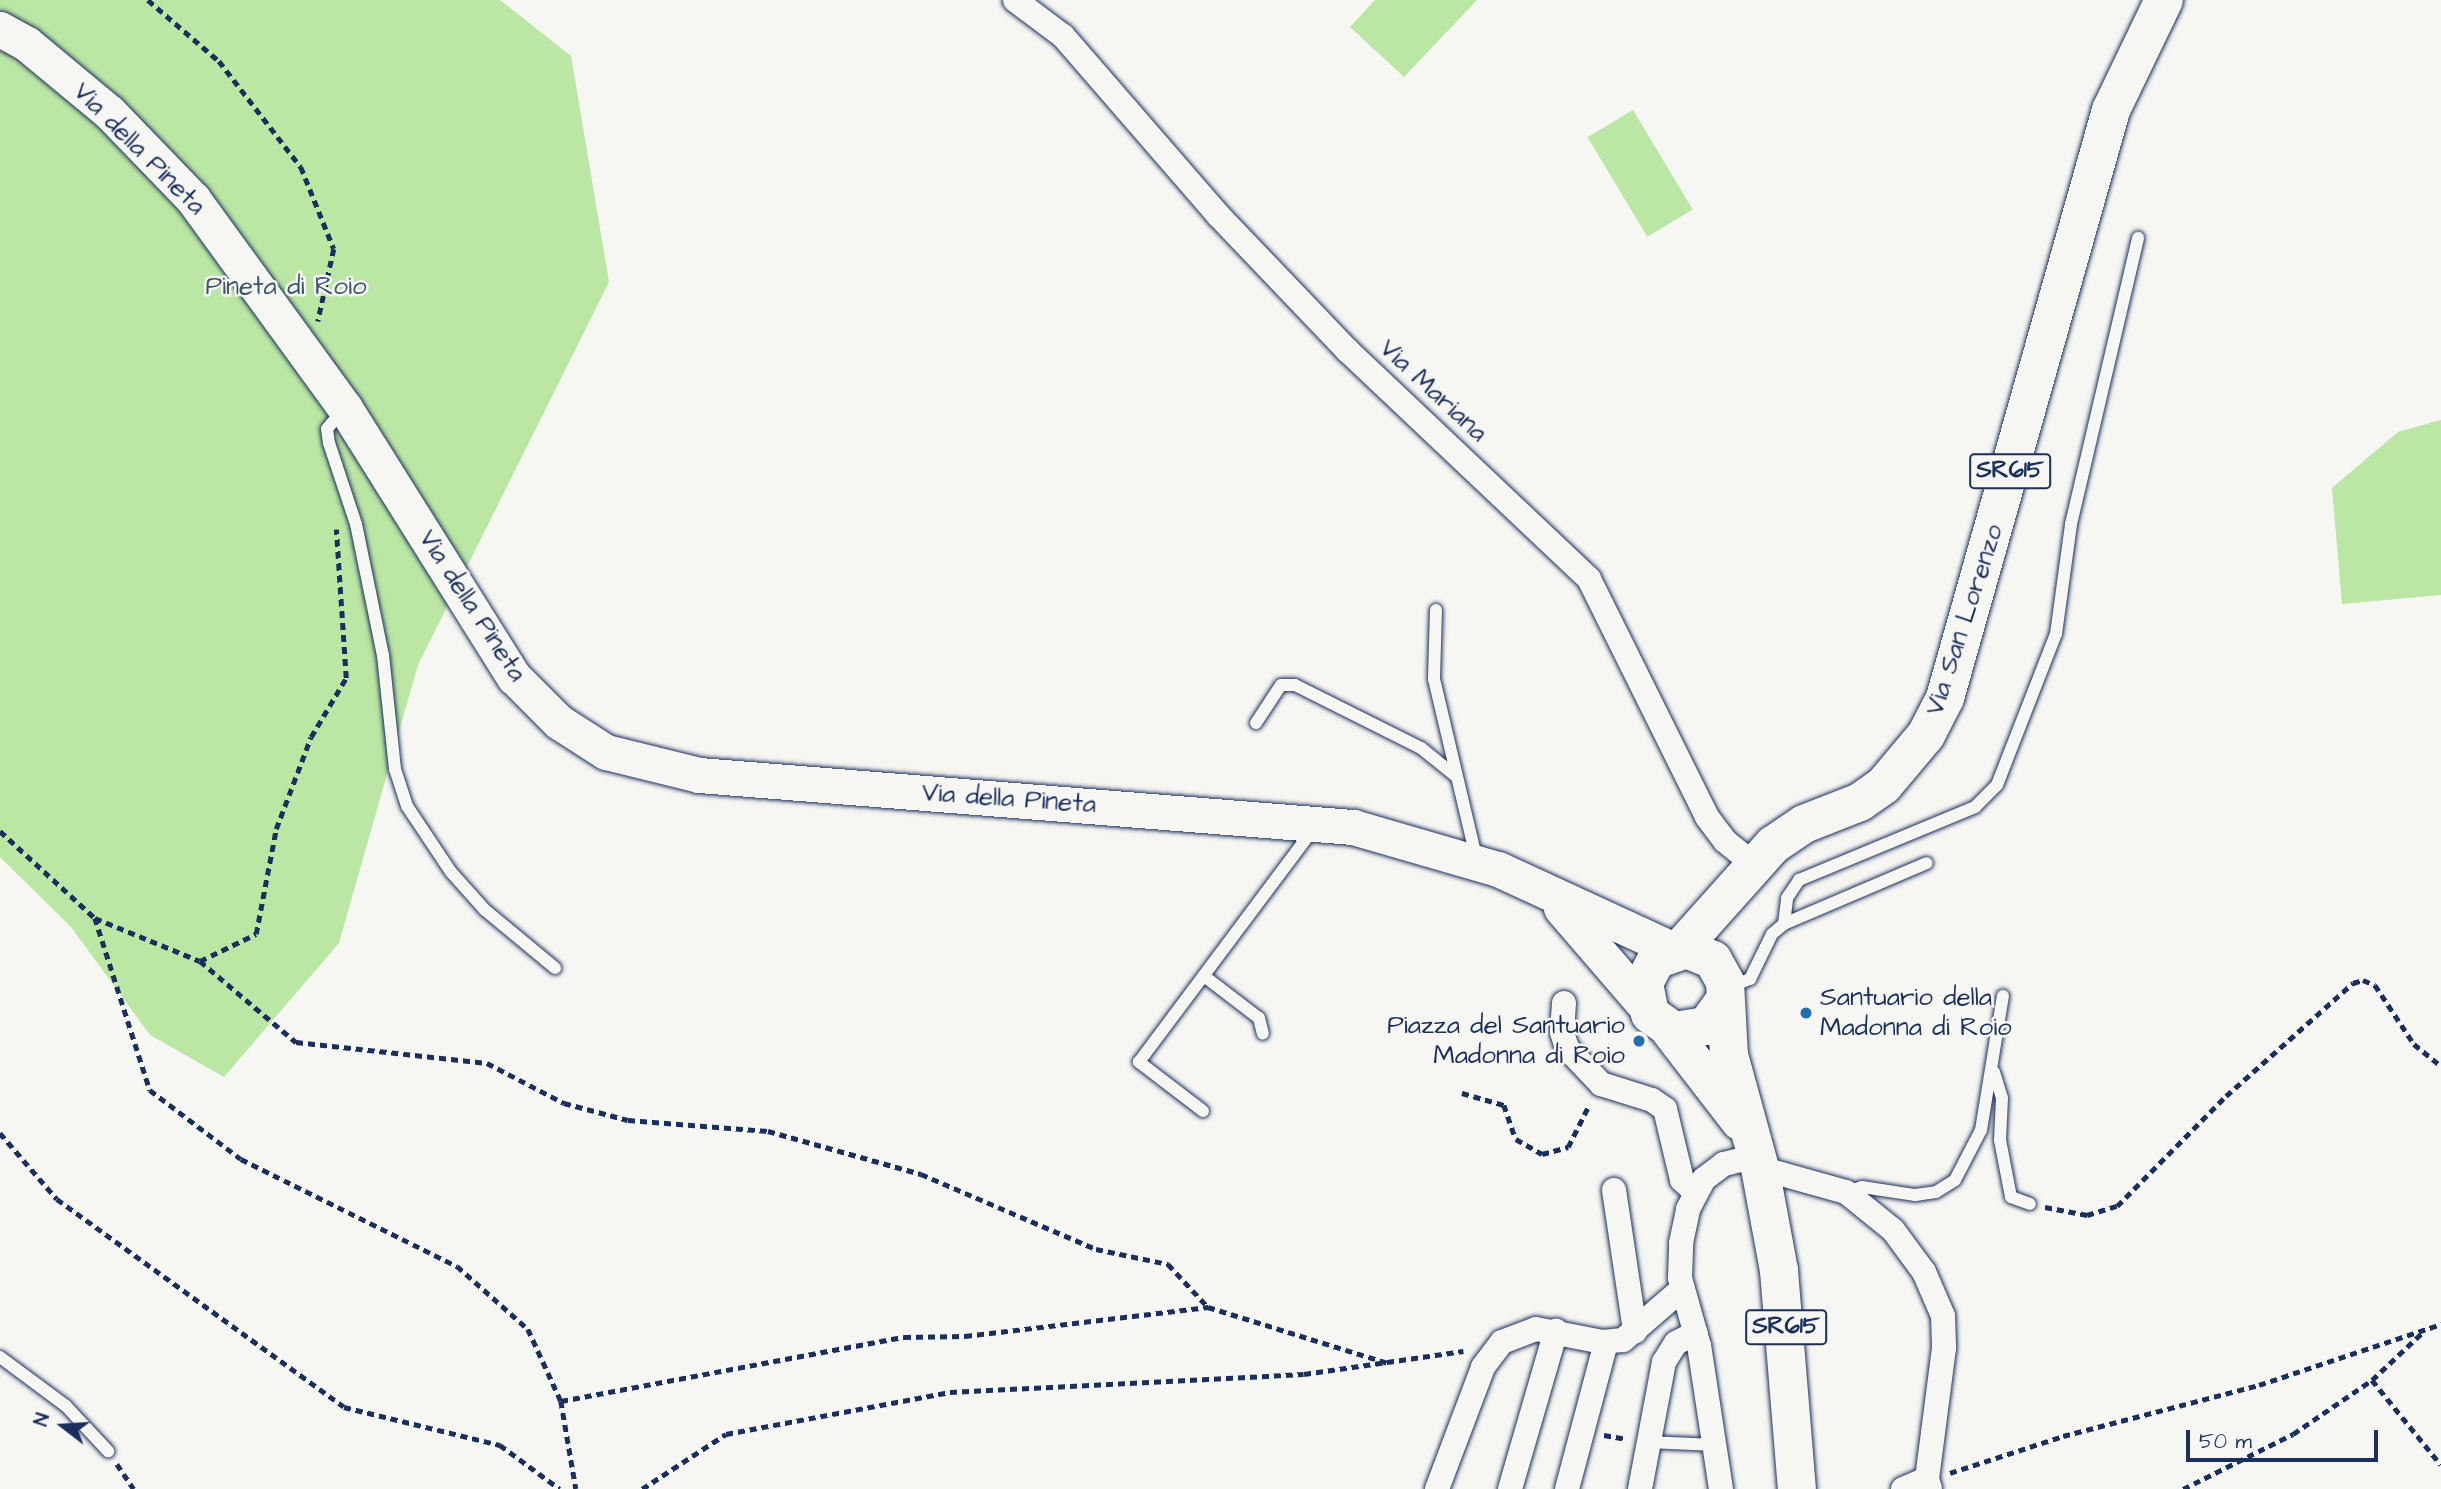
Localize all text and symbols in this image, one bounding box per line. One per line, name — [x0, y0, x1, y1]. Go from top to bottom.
street label: Via della Pineta — [66, 76, 212, 222]
park label: Pineta di Roio — [205, 271, 367, 303]
street label: Via Mariana — [1373, 333, 1493, 449]
road number: SR615 — [1968, 450, 2052, 492]
street label: Via San Lorenzo — [1919, 521, 2011, 719]
street label: Via della Pineta — [411, 524, 533, 688]
street label: Via della Pineta — [921, 777, 1097, 821]
place label: Santuario della Madonna di Roio — [1820, 982, 2012, 1044]
marker: Santuario della Madonna di Roio — [1798, 1005, 1814, 1021]
place label: Piazza del Santuario Madonna di Roio — [1387, 1010, 1625, 1072]
marker: Piazza del Santuario Madonna di Roio — [1631, 1033, 1647, 1049]
road number: SR615 — [1744, 1307, 1828, 1348]
north arrow — [28, 1391, 98, 1461]
text: N — [28, 1410, 57, 1429]
scale bar — [2189, 1416, 2382, 1460]
text: 50 m — [2199, 1427, 2252, 1456]

